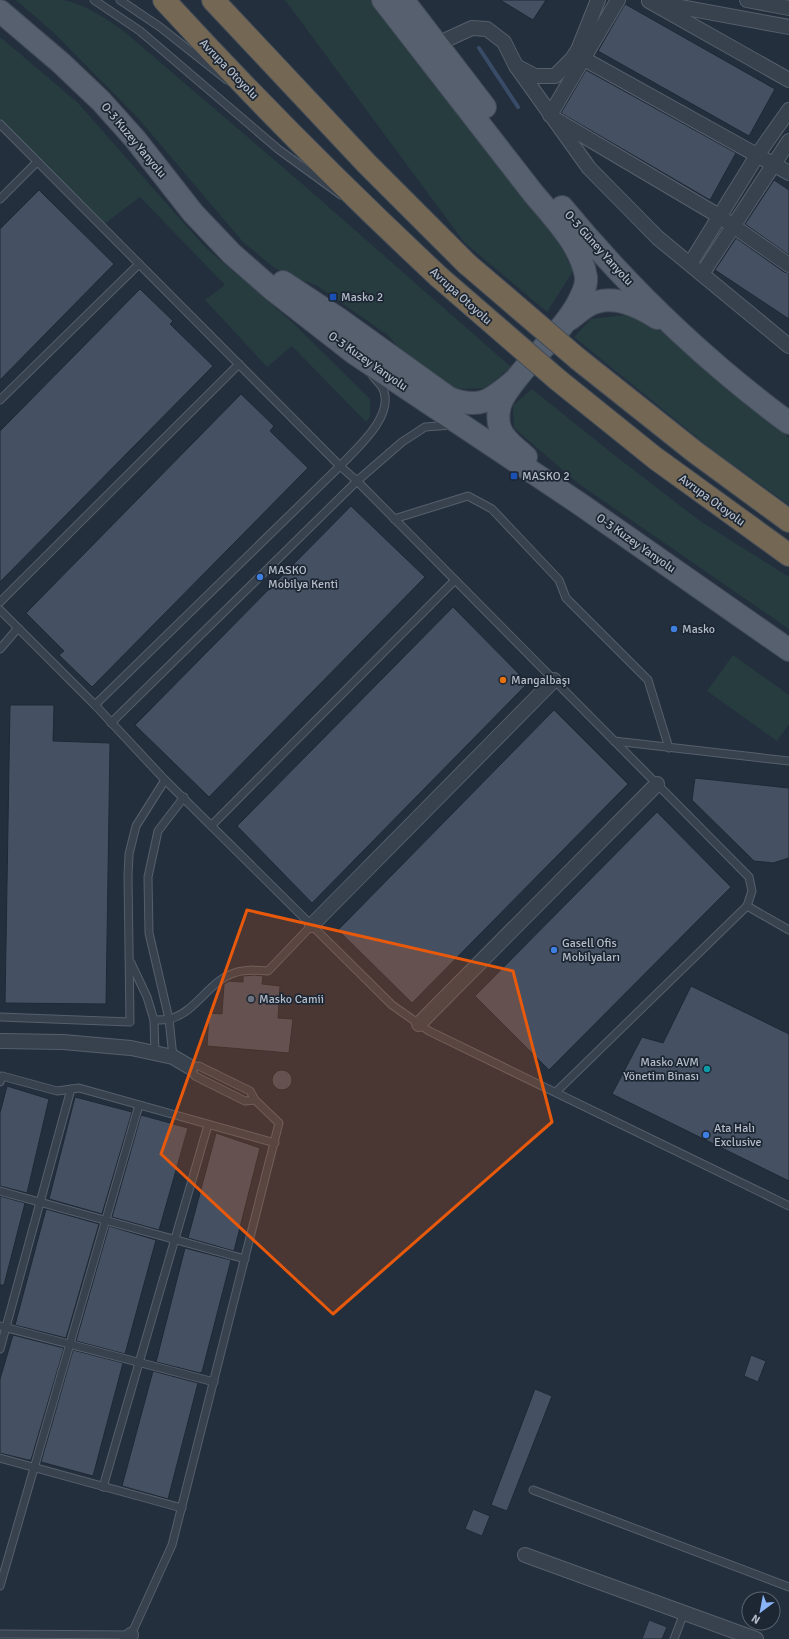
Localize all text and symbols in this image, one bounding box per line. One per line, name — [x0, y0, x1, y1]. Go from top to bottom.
street label: Avrupa Otoyolu — [196, 36, 261, 103]
street label: O-3 Kuzey Yanyolu — [98, 100, 169, 181]
street label: O-3 Güney Yanyolu — [561, 208, 636, 289]
street label: Avrupa Otoyolu — [427, 265, 495, 328]
place label: Masko 2 — [341, 290, 383, 305]
marker: Masko 2 — [328, 292, 338, 302]
street label: O-3 Kuzey Yanyolu — [325, 328, 410, 394]
place label: MASKO 2 — [522, 469, 570, 484]
marker: MASKO 2 — [509, 471, 519, 481]
street label: Avrupa Otoyolu — [676, 471, 748, 530]
street label: O-3 Kuzey Yanyolu — [593, 510, 678, 576]
place label: MASKO Mobilya Kenti — [268, 563, 338, 592]
marker: MASKO Mobilya Kenti — [255, 572, 265, 582]
place label: Masko — [682, 622, 715, 637]
marker: Masko — [669, 624, 679, 634]
place label: Mangalbaşı — [511, 673, 570, 688]
marker: Mangalbaşı — [498, 675, 508, 685]
place label: Gasell Ofis Mobilyaları — [562, 936, 620, 965]
marker: Gasell Ofis Mobilyaları — [549, 945, 559, 955]
place label: Masko Camii — [259, 992, 324, 1007]
marker: Masko Camii — [246, 994, 256, 1004]
place label: Masko AVM Yönetim Binası — [623, 1055, 699, 1084]
marker: Masko AVM Yönetim Binası — [702, 1064, 712, 1074]
place label: Ata Halı Exclusive — [714, 1121, 761, 1150]
marker: Ata Halı Exclusive — [701, 1130, 711, 1140]
north arrow — [741, 1591, 781, 1631]
text: N — [749, 1612, 763, 1627]

